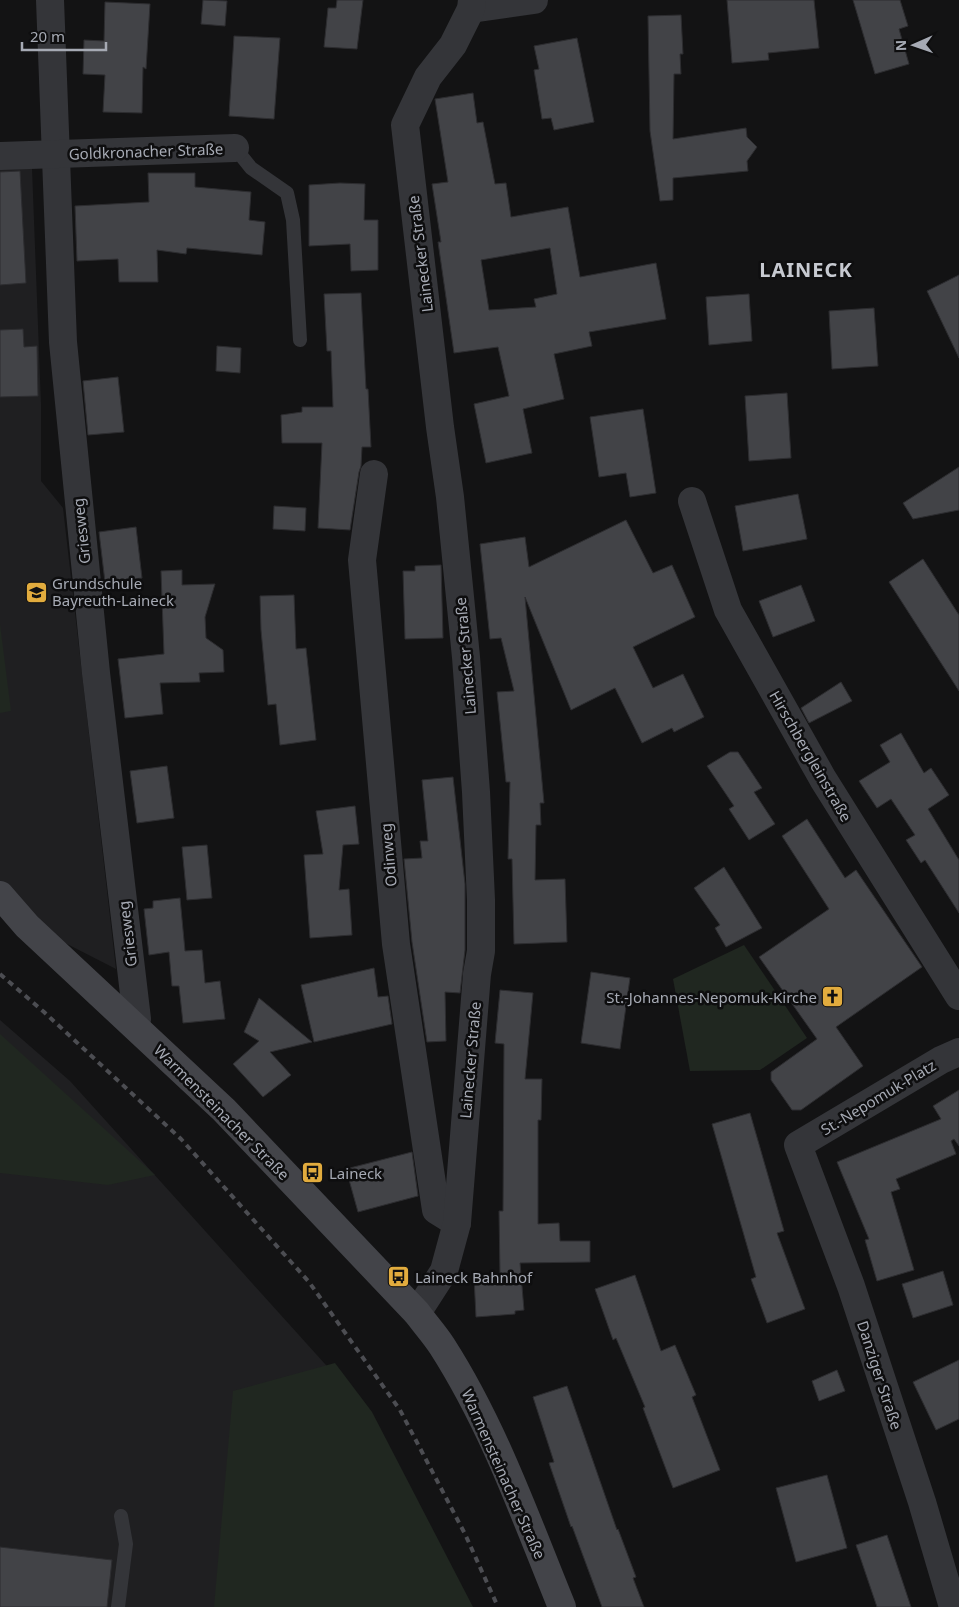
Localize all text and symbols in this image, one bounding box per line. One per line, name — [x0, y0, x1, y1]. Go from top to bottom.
scale bar — [22, 20, 106, 52]
north arrow — [889, 20, 939, 70]
text: 20 m — [30, 26, 65, 46]
text: N — [891, 39, 910, 51]
street label: Goldkronacher Straße — [68, 138, 224, 164]
street label: Lainecker Straße — [403, 194, 437, 314]
district label: LAINECK — [759, 256, 853, 283]
street label: Griesweg — [68, 497, 94, 565]
place label: Grundschule Bayreuth-Laineck — [52, 573, 174, 610]
school or university icon: Grundschule Bayreuth-Laineck — [24, 580, 48, 604]
street label: Lainecker Straße — [450, 597, 480, 715]
street label: Hirschbergleinstraße — [765, 687, 857, 825]
street label: Odinweg — [375, 822, 401, 888]
street label: Griesweg — [113, 900, 141, 968]
church icon: St.-Johannes-Nepomuk-Kirche — [821, 985, 845, 1009]
place label: St.-Johannes-Nepomuk-Kirche — [606, 987, 817, 1007]
street label: Lainecker Straße — [455, 1001, 485, 1119]
street label: Warmensteinacher Straße — [150, 1040, 294, 1184]
street label: St.-Nepomuk-Platz — [817, 1055, 939, 1139]
bus stop icon: Laineck — [301, 1161, 325, 1185]
place label: Laineck — [329, 1163, 382, 1183]
bus stop icon: Laineck Bahnhof — [387, 1265, 411, 1289]
place label: Laineck Bahnhof — [415, 1267, 533, 1287]
street label: Danziger Straße — [853, 1318, 907, 1432]
street label: Warmensteinacher Straße — [458, 1386, 550, 1562]

